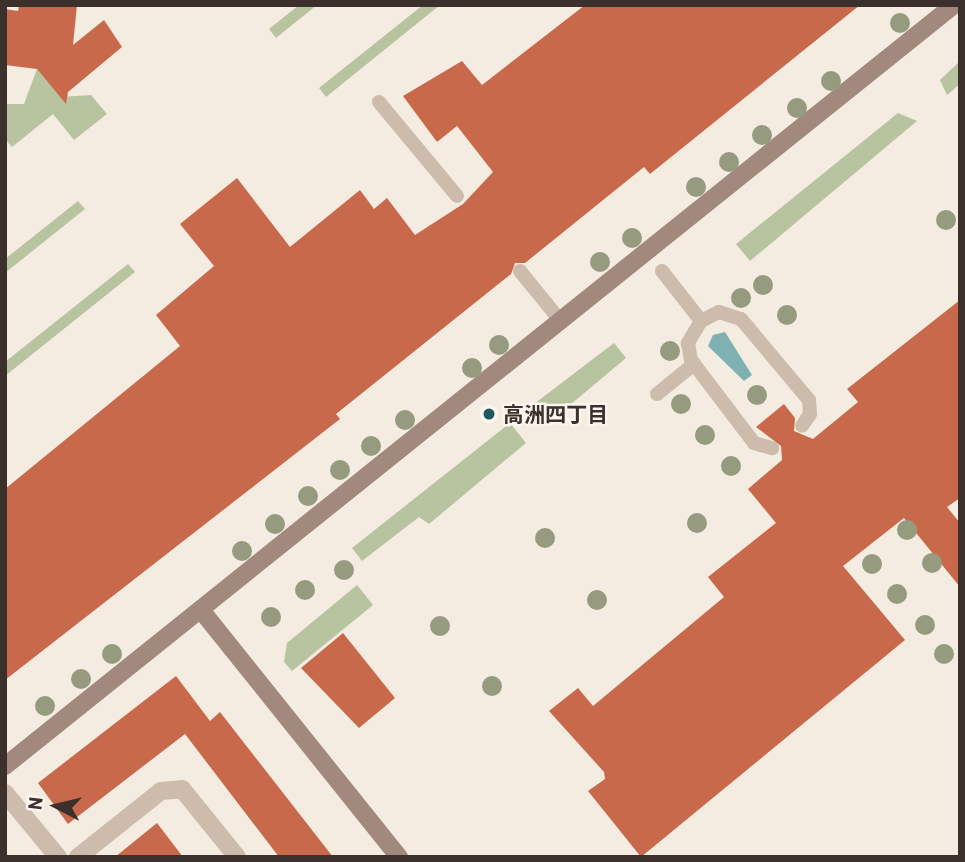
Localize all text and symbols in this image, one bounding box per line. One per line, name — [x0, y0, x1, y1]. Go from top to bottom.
place label: 高洲四丁目 — [503, 401, 608, 427]
marker: 高洲四丁目 — [481, 406, 497, 422]
north arrow — [21, 771, 91, 841]
text: N — [22, 796, 47, 811]

